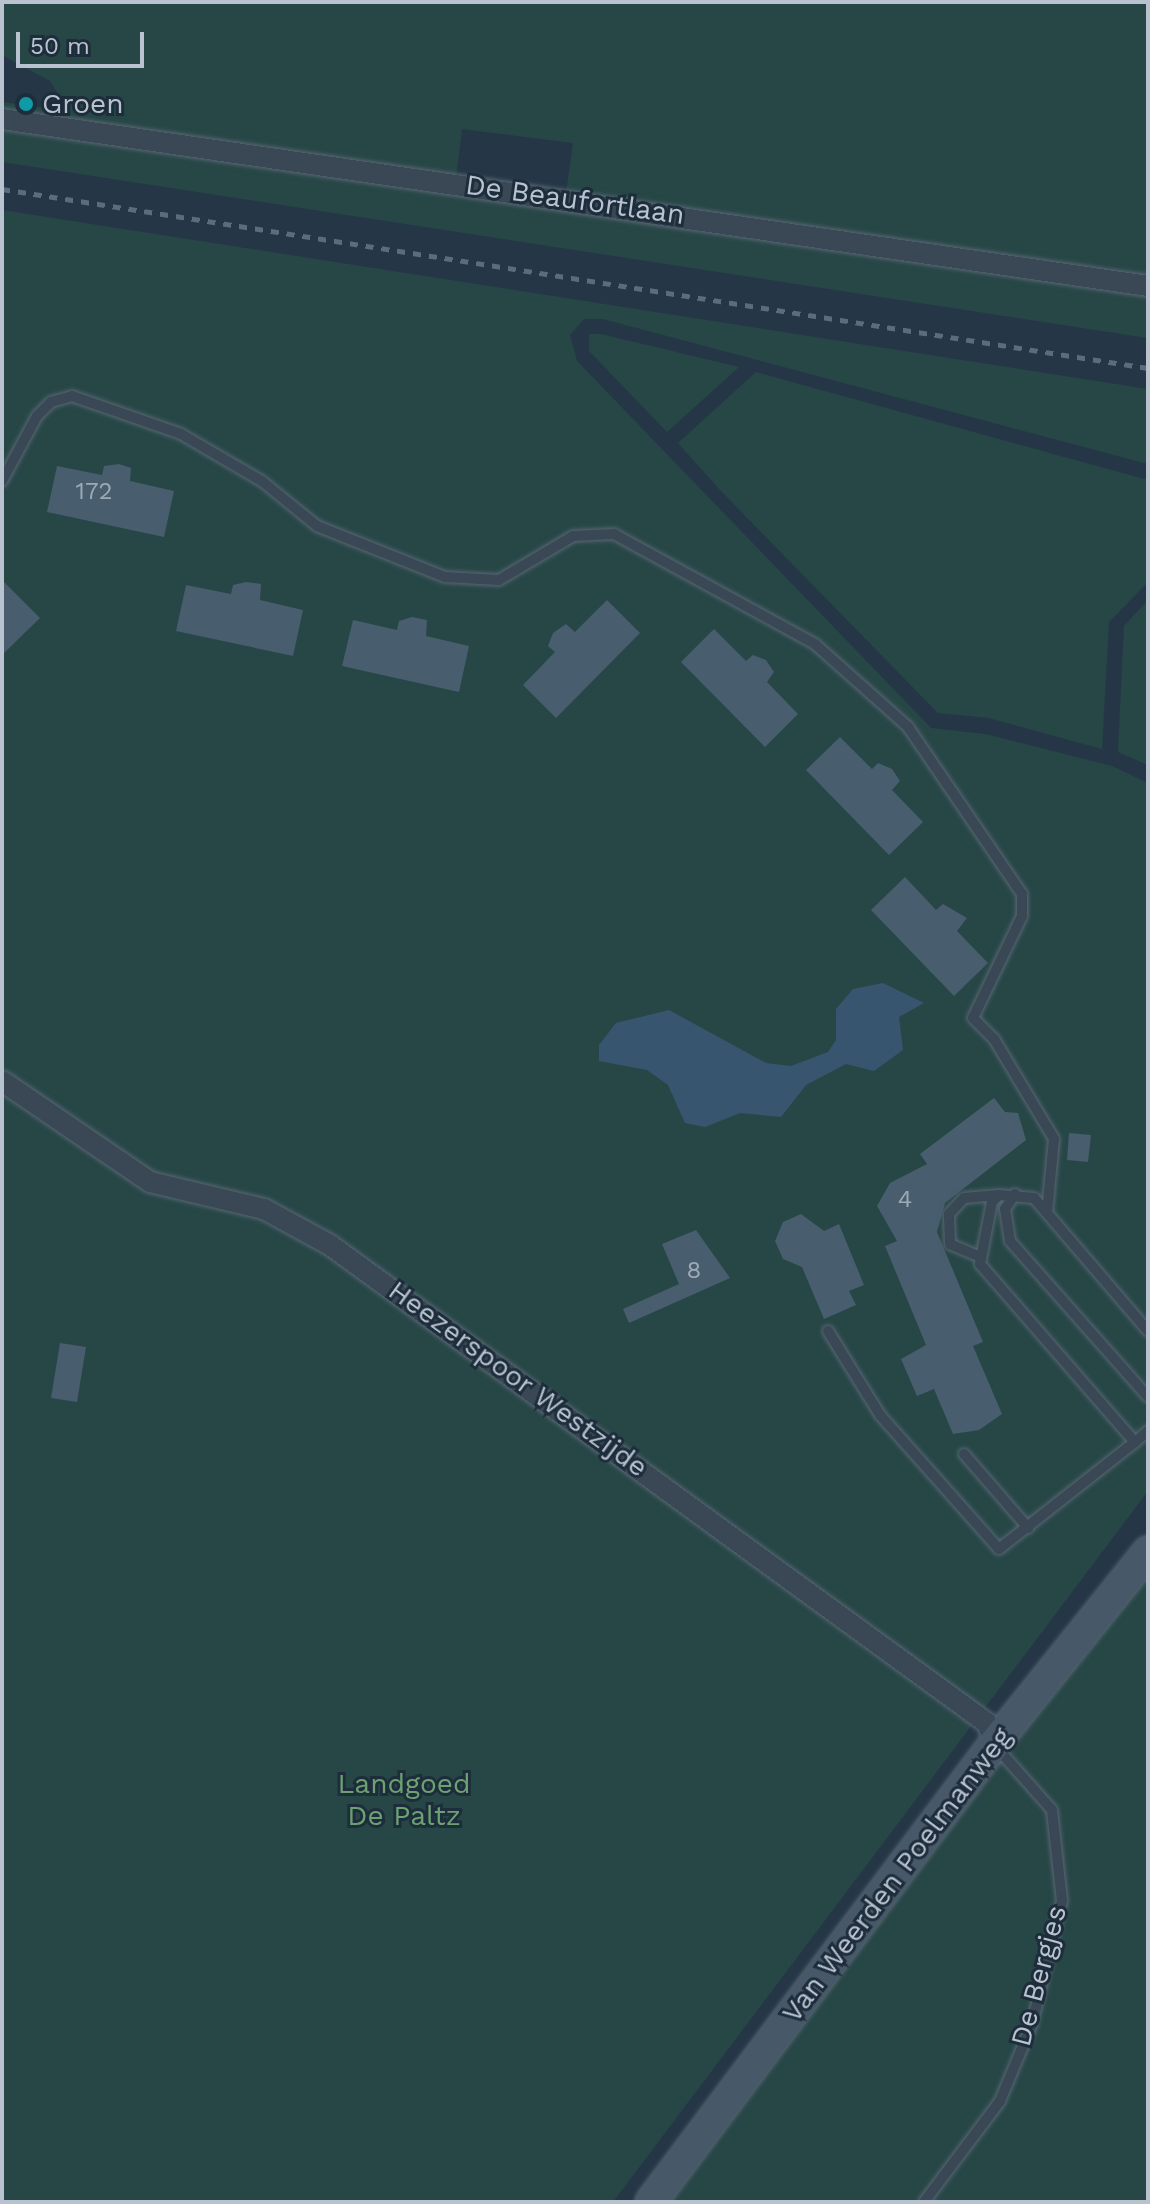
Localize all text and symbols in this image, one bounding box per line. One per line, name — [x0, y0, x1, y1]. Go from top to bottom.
scale bar — [20, 16, 148, 66]
text: 50 m — [30, 32, 90, 60]
place label: Groen — [42, 87, 124, 121]
marker: Groen — [17, 95, 35, 113]
street label: De Beaufortlaan — [463, 168, 687, 232]
house number: 172 — [76, 478, 112, 506]
house number: 4 — [898, 1186, 912, 1214]
house number: 8 — [687, 1257, 701, 1285]
street label: Heezerspoor Westzijde — [381, 1273, 655, 1485]
street label: Van Weerden Poelmanweg — [775, 1721, 1019, 2029]
park label: Landgoed De Paltz — [338, 1767, 470, 1833]
street label: De Bergjes — [1004, 1902, 1074, 2050]

